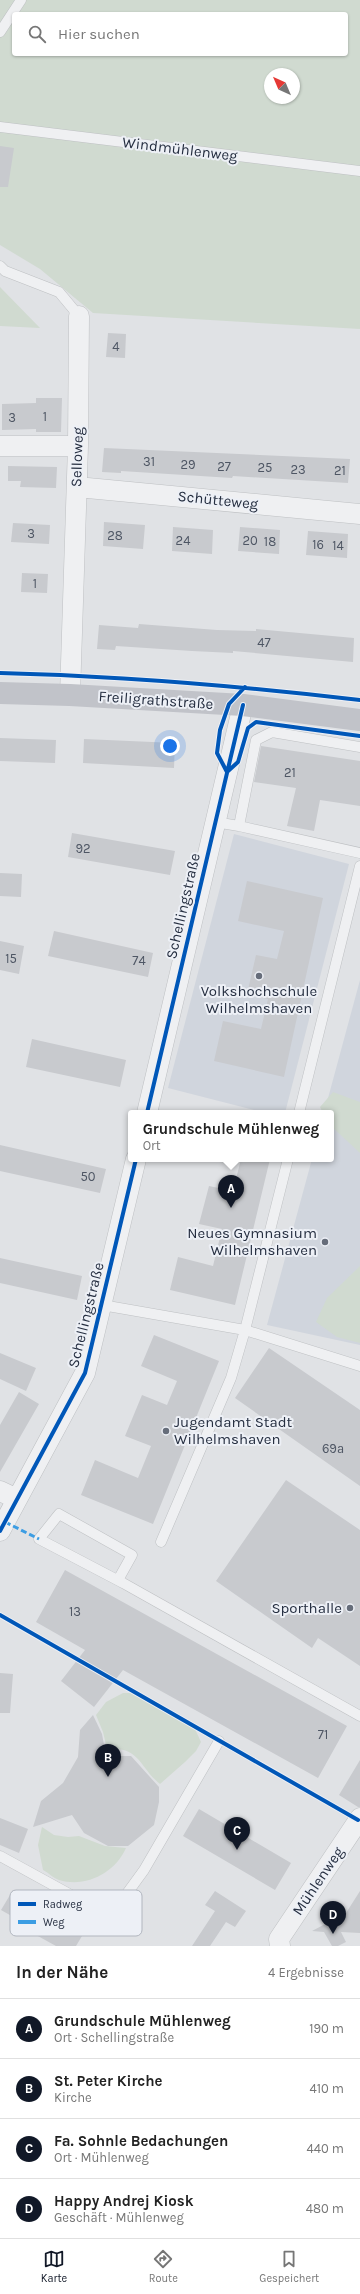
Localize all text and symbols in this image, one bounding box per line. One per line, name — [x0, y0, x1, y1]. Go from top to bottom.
search box — [12, 12, 348, 56]
icon: search — [26, 23, 48, 45]
text: Hier suchen — [58, 25, 140, 43]
north arrow — [264, 68, 300, 104]
street label: Windmühlenweg — [121, 133, 239, 165]
house number: 4 — [112, 339, 120, 354]
house number: 1 — [43, 409, 47, 424]
house number: 3 — [8, 410, 16, 425]
street label: Selloweg — [67, 426, 87, 487]
house number: 31 — [143, 454, 155, 469]
house number: 29 — [180, 457, 196, 472]
house number: 27 — [217, 459, 231, 474]
house number: 25 — [258, 460, 272, 475]
house number: 23 — [290, 462, 306, 477]
house number: 21 — [334, 463, 346, 478]
street label: Schütteweg — [177, 487, 260, 513]
house number: 3 — [27, 526, 35, 541]
house number: 28 — [107, 528, 123, 543]
house number: 24 — [176, 533, 190, 548]
house number: 20 — [242, 533, 258, 548]
house number: 18 — [264, 534, 276, 549]
house number: 16 — [312, 537, 324, 552]
house number: 14 — [332, 538, 344, 553]
house number: 1 — [33, 576, 37, 591]
house number: 47 — [257, 635, 271, 650]
street label: Freiligrathstraße — [98, 687, 214, 713]
your location — [160, 736, 180, 756]
house number: 21 — [284, 765, 296, 780]
house number: 92 — [75, 841, 91, 856]
street label: Schellingstraße — [162, 851, 204, 961]
house number: 15 — [5, 951, 17, 966]
house number: 74 — [132, 953, 146, 968]
marker: Volkshochschule Wilhelmshaven — [254, 971, 264, 981]
place label: Volkshochschule Wilhelmshaven — [201, 982, 317, 1017]
popup — [128, 1110, 334, 1162]
text: Grundschule Mühlenweg — [143, 1120, 319, 1138]
text: Ort — [143, 1138, 161, 1153]
house number: 50 — [80, 1169, 96, 1184]
pin: A — [218, 1175, 244, 1208]
place label: Neues Gymnasium Wilhelmshaven — [187, 1224, 317, 1259]
marker: Neues Gymnasium Wilhelmshaven — [320, 1237, 330, 1247]
street label: Schellingstraße — [64, 1260, 108, 1370]
place label: Jugendamt Stadt Wilhelmshaven — [174, 1413, 293, 1448]
marker: Jugendamt Stadt Wilhelmshaven — [161, 1426, 171, 1436]
house number: 69a — [322, 1441, 344, 1456]
place label: Sporthalle — [271, 1599, 342, 1617]
marker: Sporthalle — [345, 1603, 355, 1613]
house number: 13 — [69, 1604, 81, 1619]
house number: 71 — [318, 1727, 328, 1742]
pin: B — [95, 1744, 121, 1777]
pin: C — [224, 1817, 250, 1850]
street label: Mühlenweg — [288, 1843, 348, 1919]
legend — [10, 1890, 142, 1936]
text: Radweg — [43, 1898, 83, 1911]
pin: D — [320, 1901, 346, 1934]
text: Weg — [43, 1916, 65, 1929]
text: In der Nähe — [16, 1962, 108, 1982]
text: 4 Ergebnisse — [268, 1965, 344, 1980]
text: Grundschule Mühlenweg — [54, 2012, 231, 2030]
text: A — [25, 2021, 33, 2036]
text: 190 m — [309, 2021, 344, 2036]
text: Ort · Schellingstraße — [54, 2030, 174, 2045]
text: St. Peter Kirche — [54, 2072, 163, 2090]
text: B — [25, 2081, 33, 2096]
text: 410 m — [309, 2081, 344, 2096]
text: Kirche — [54, 2090, 92, 2105]
text: Fa. Sohnle Bedachungen — [54, 2132, 228, 2150]
text: C — [25, 2141, 33, 2156]
text: 440 m — [307, 2141, 344, 2156]
text: Ort · Mühlenweg — [54, 2150, 149, 2165]
text: Happy Andrej Kiosk — [54, 2192, 194, 2210]
text: D — [25, 2201, 33, 2216]
text: 480 m — [306, 2201, 344, 2216]
text: Geschäft · Mühlenweg — [54, 2210, 184, 2225]
tab: Karte — [41, 2248, 67, 2285]
tab: Route — [149, 2248, 178, 2285]
tab: Gespeichert — [259, 2248, 319, 2285]

